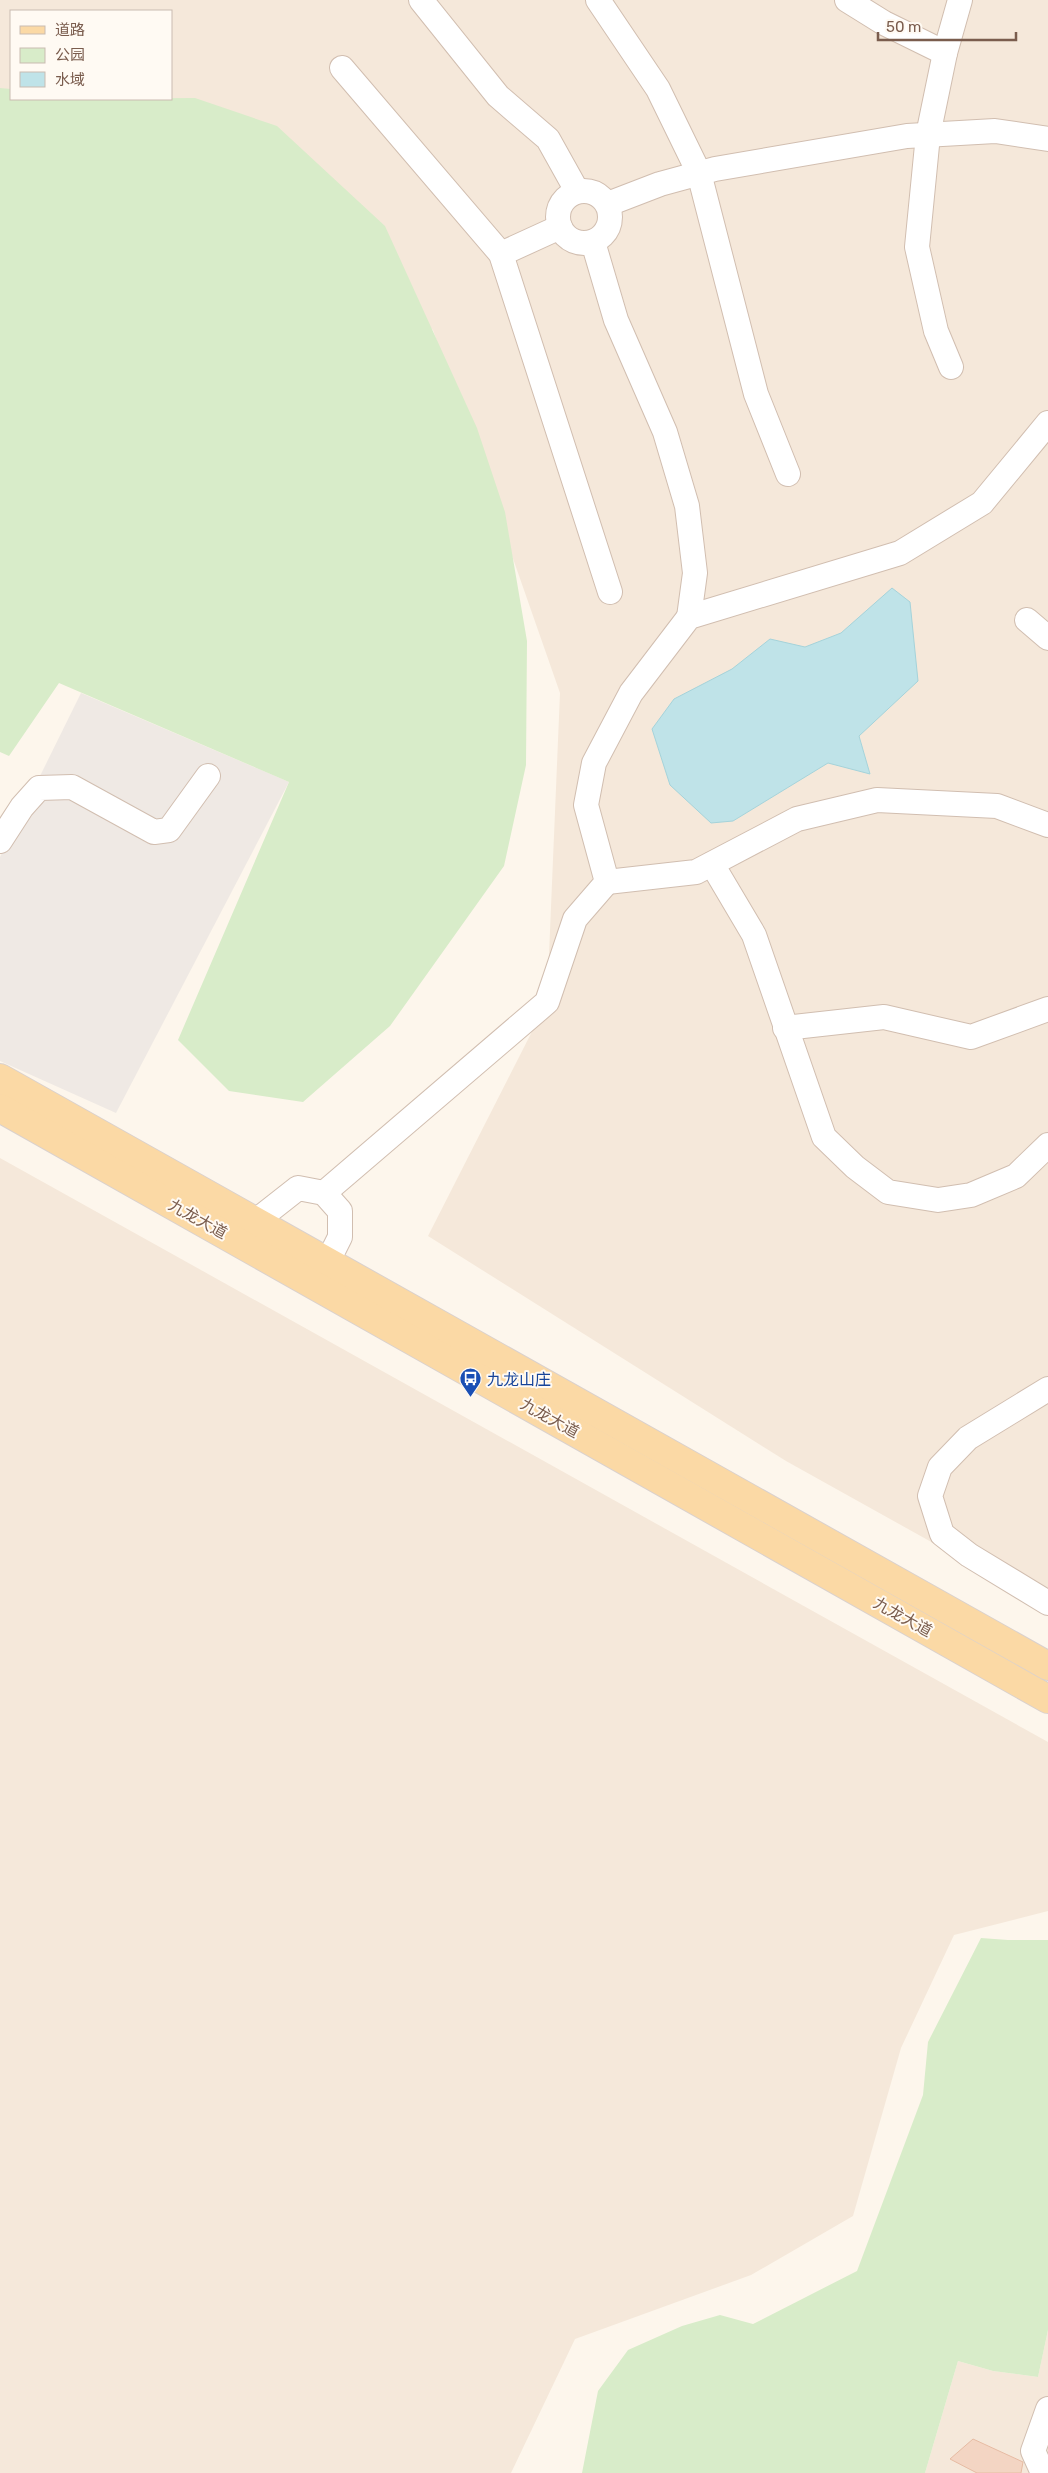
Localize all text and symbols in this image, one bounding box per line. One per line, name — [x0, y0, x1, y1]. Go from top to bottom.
legend — [10, 10, 172, 100]
scale bar — [878, 10, 1016, 42]
text: 50 m — [886, 18, 921, 36]
text: 道路 — [55, 21, 85, 39]
text: 公园 — [55, 46, 85, 64]
text: 水域 — [55, 71, 85, 89]
street label: 九龙大道 — [165, 1195, 231, 1243]
bus stop icon: 九龙山庄 — [459, 1367, 483, 1398]
place label: 九龙山庄 — [487, 1370, 551, 1389]
street label: 九龙大道 — [517, 1394, 583, 1442]
street label: 九龙大道 — [870, 1593, 936, 1641]

